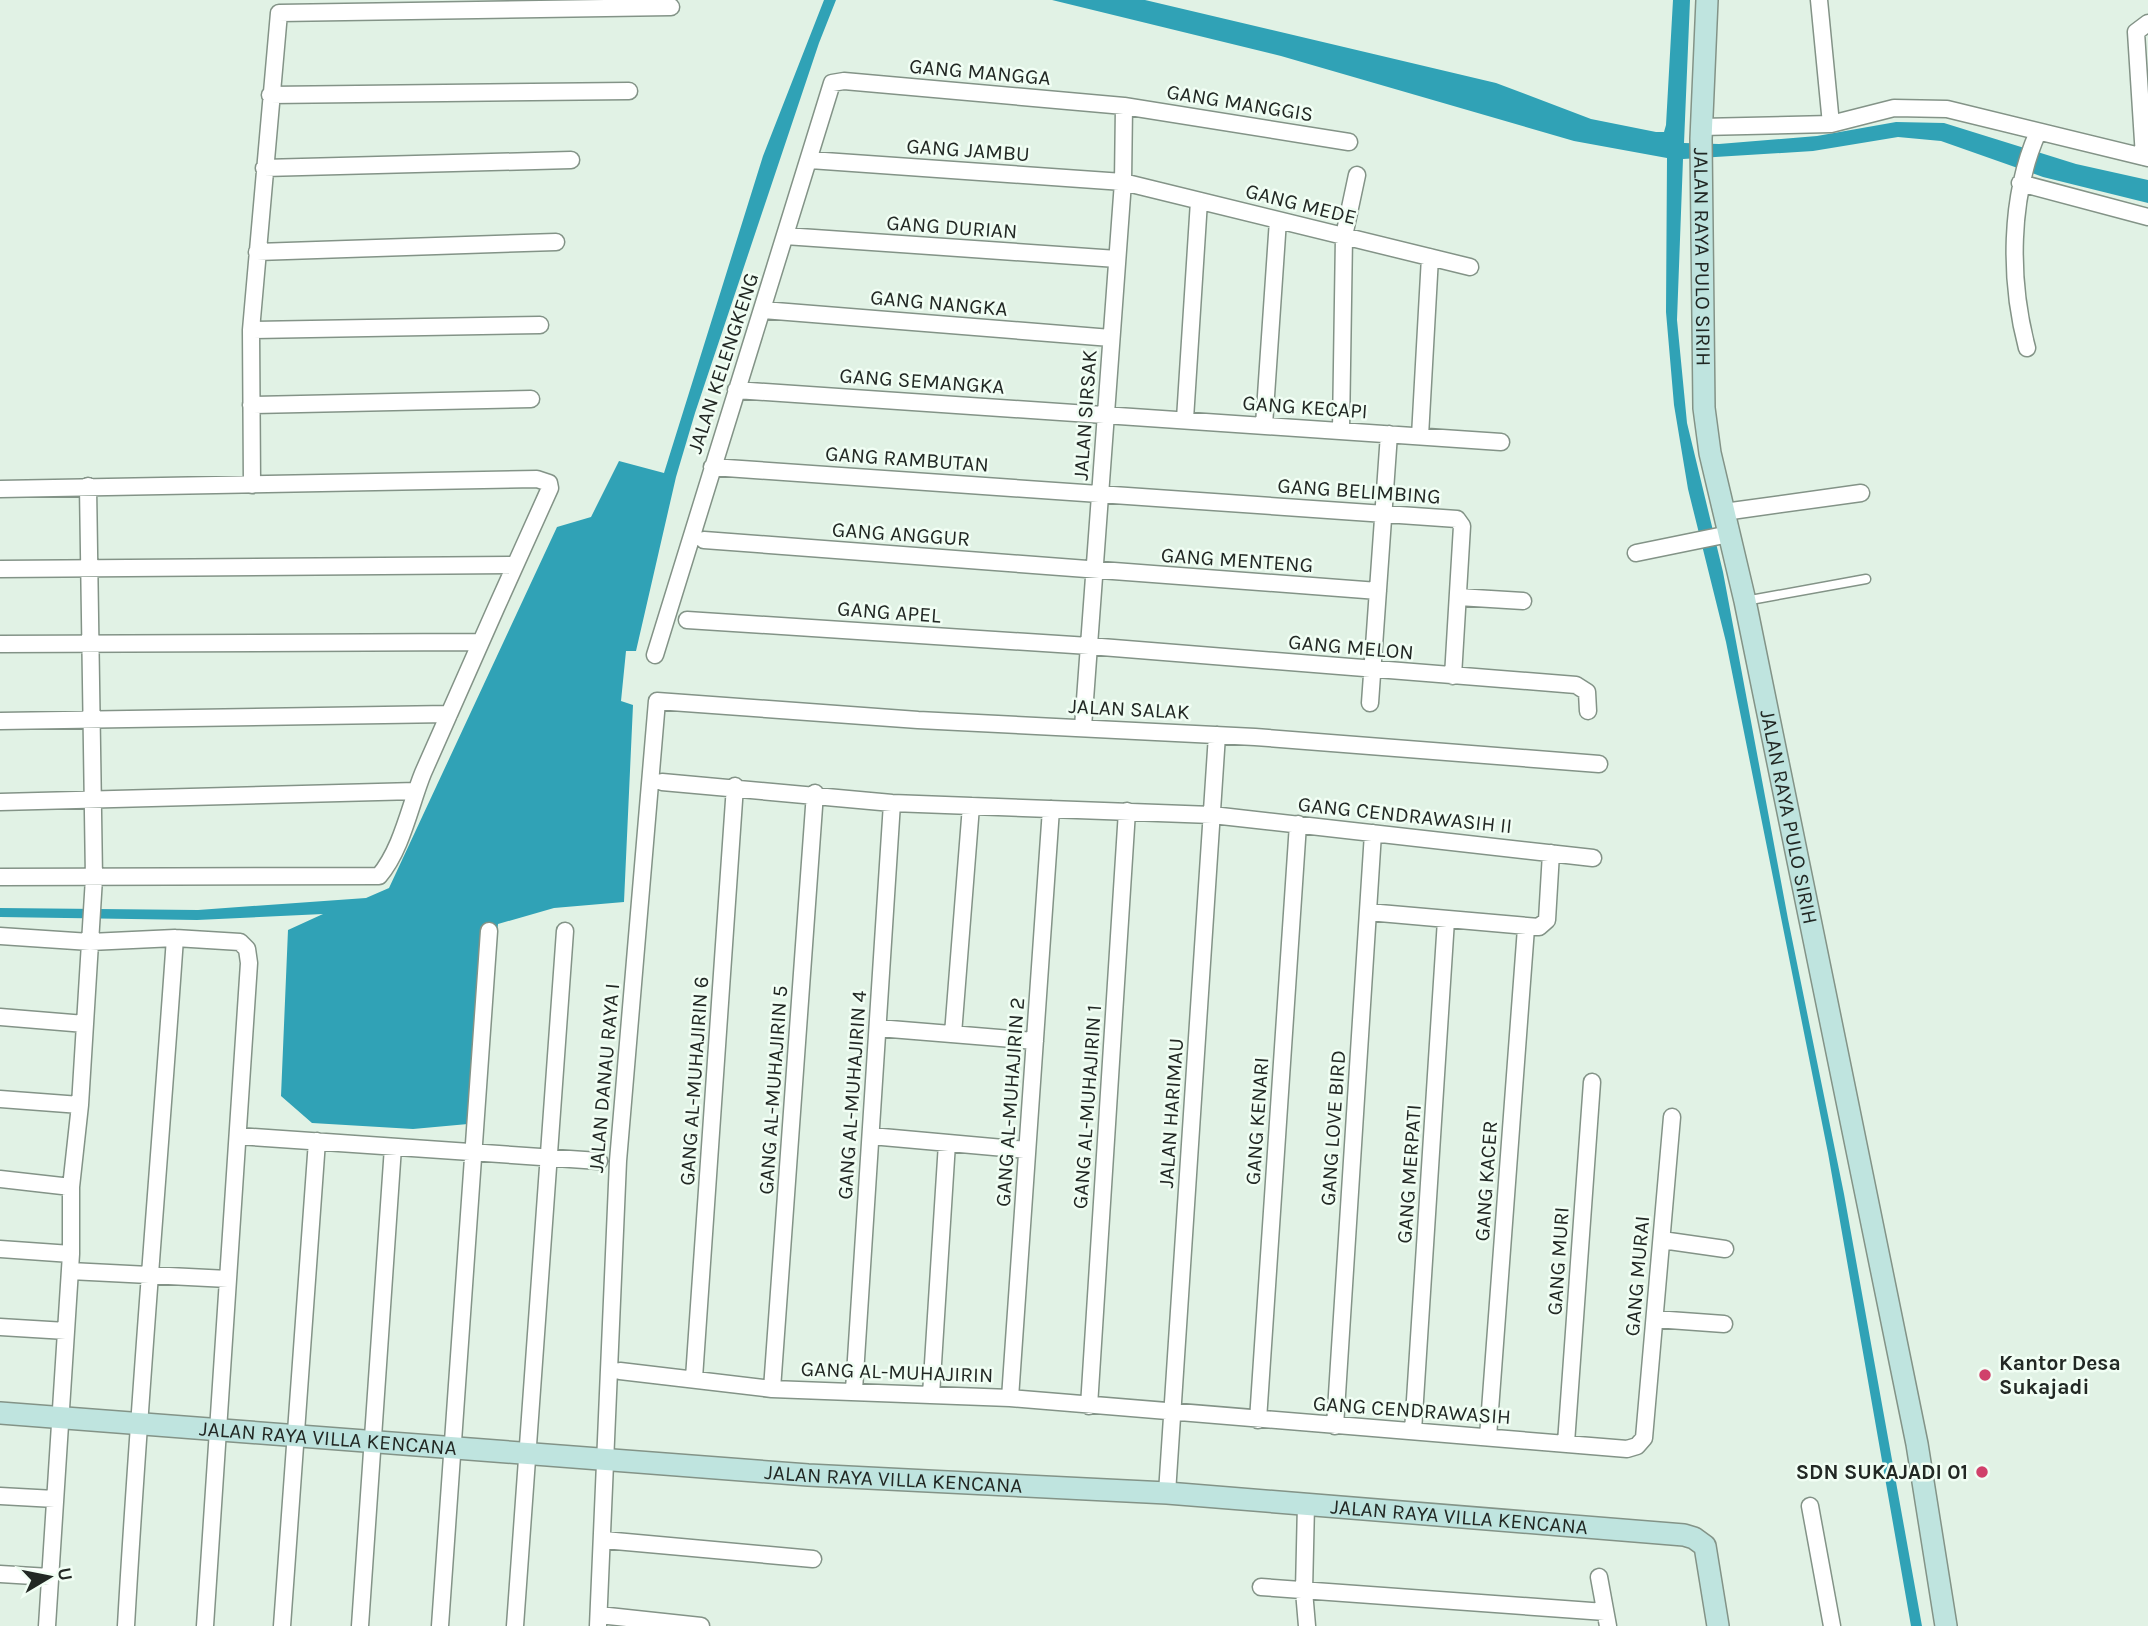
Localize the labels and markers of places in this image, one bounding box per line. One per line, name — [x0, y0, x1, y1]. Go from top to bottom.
place label: Kantor Desa Sukajadi — [1999, 1351, 2121, 1399]
marker: Kantor Desa Sukajadi — [1977, 1367, 1993, 1383]
place label: SDN SUKAJADI 01 — [1796, 1460, 1968, 1484]
marker: SDN SUKAJADI 01 — [1974, 1464, 1990, 1480]

